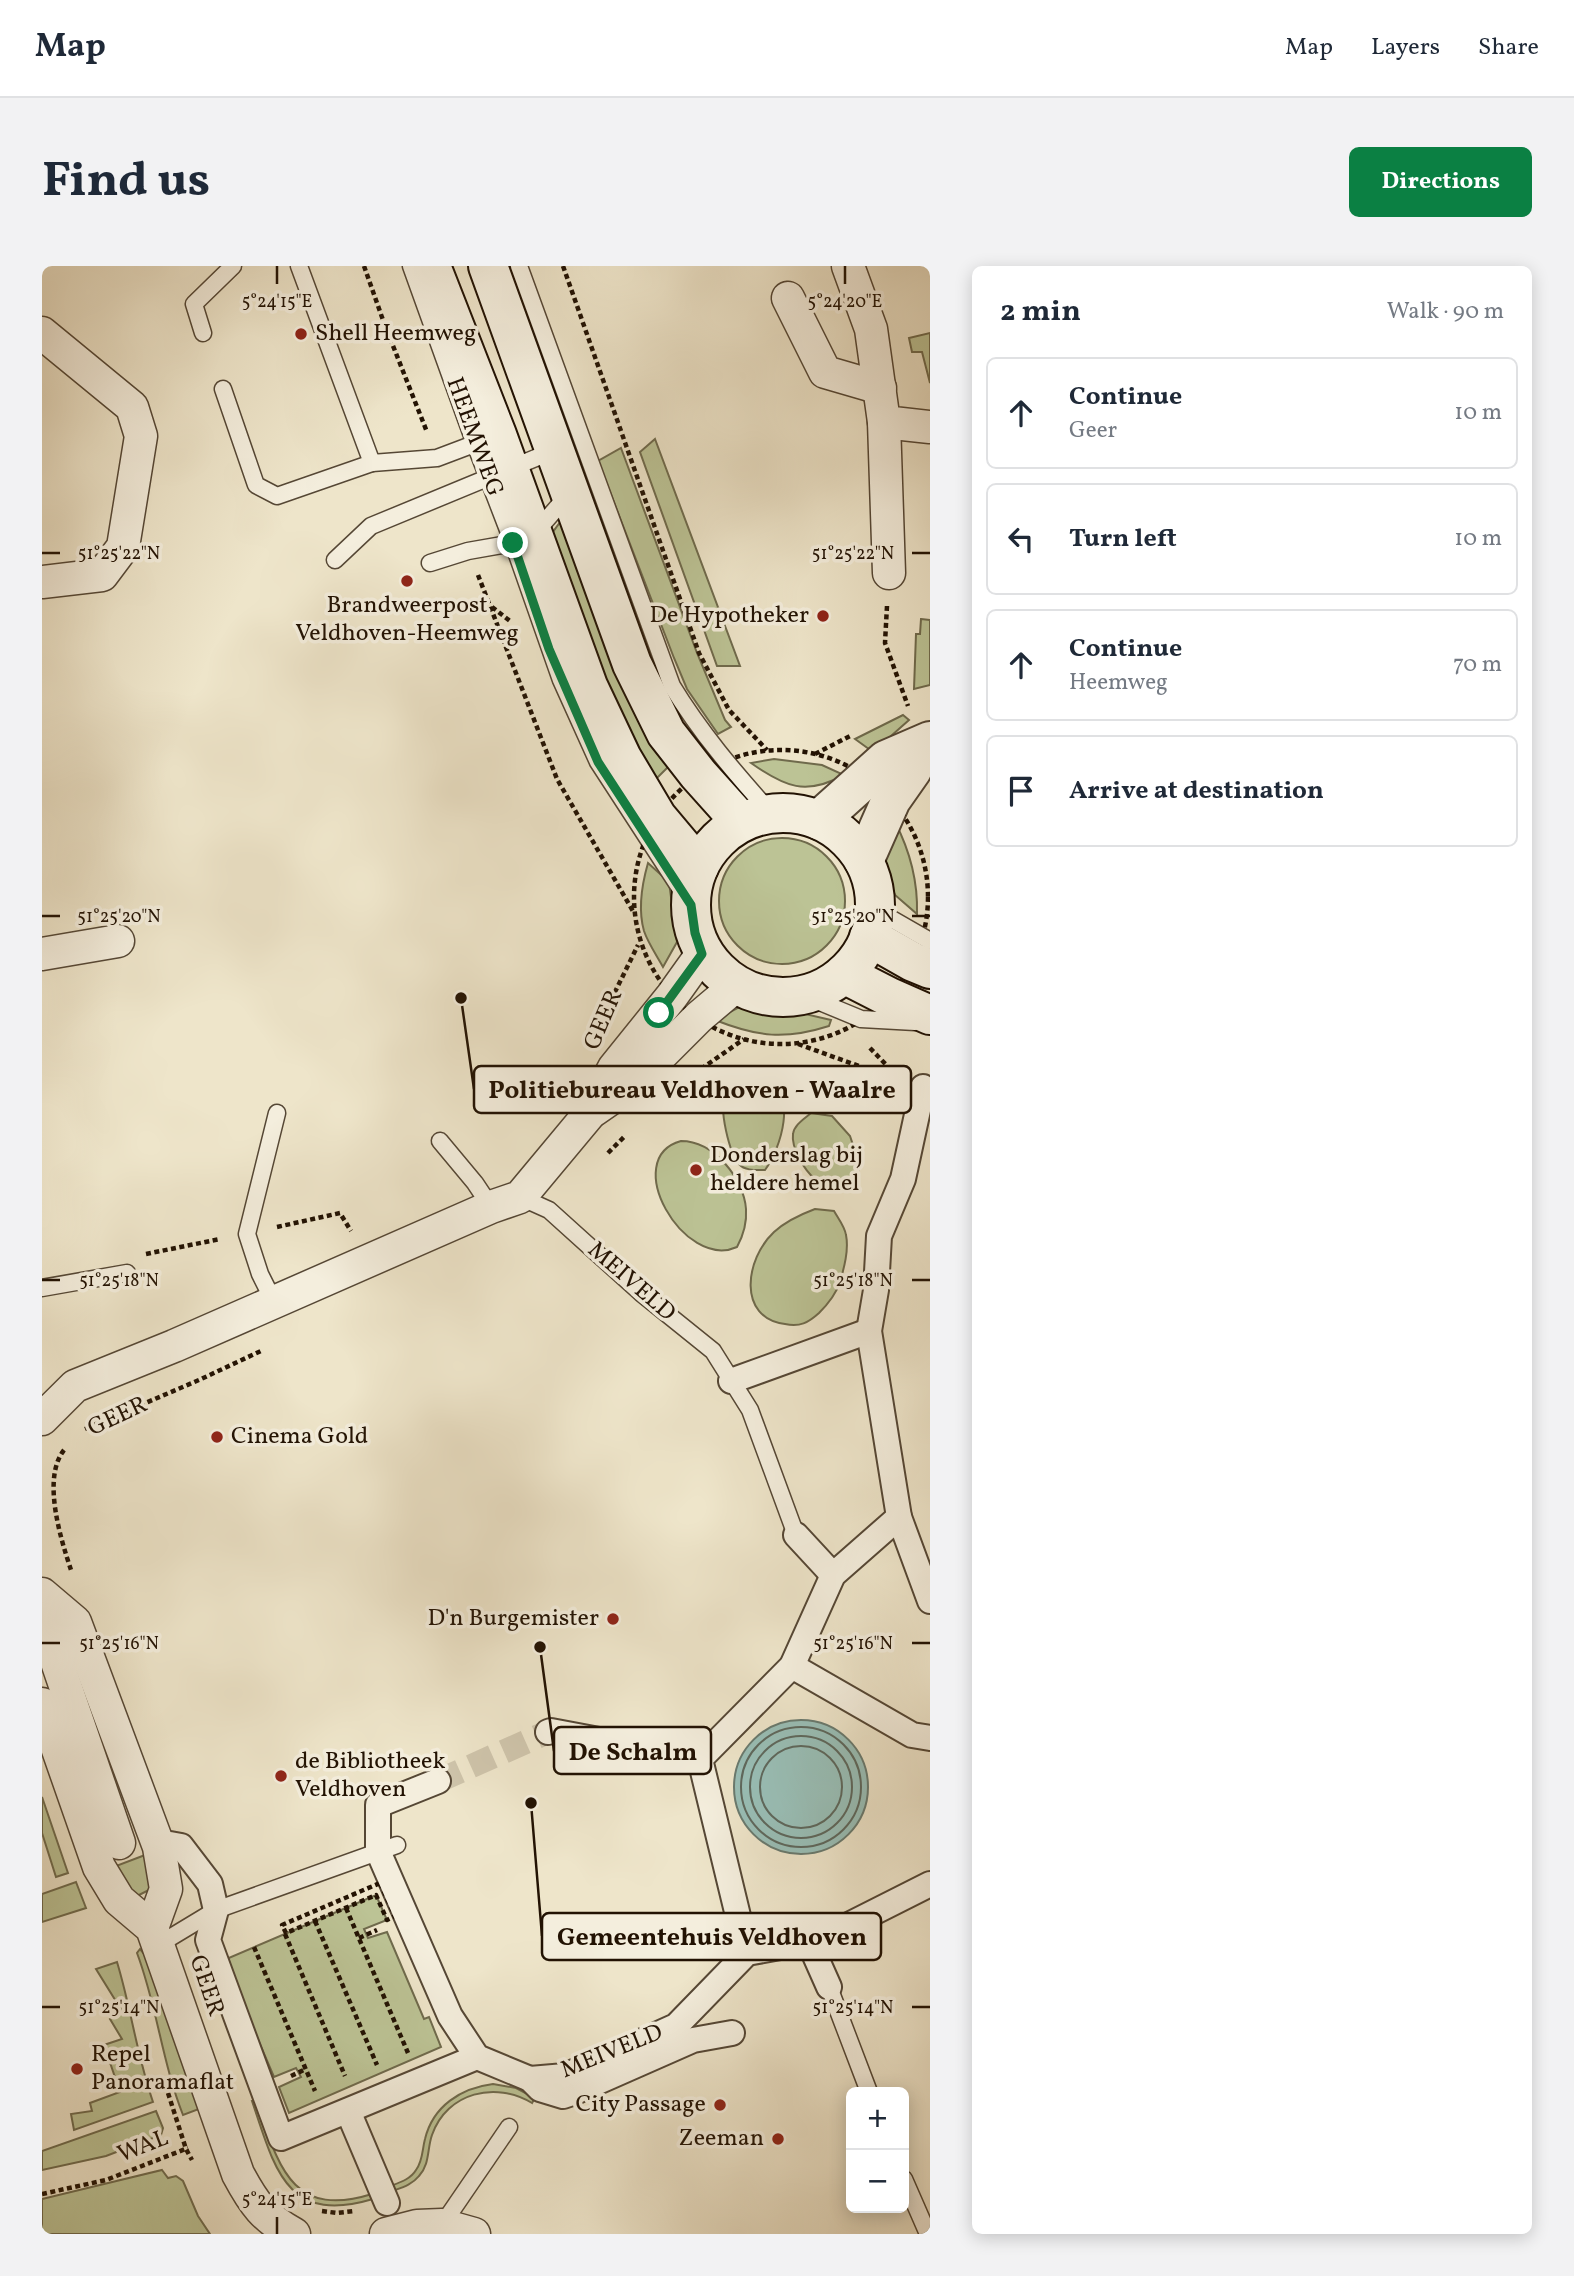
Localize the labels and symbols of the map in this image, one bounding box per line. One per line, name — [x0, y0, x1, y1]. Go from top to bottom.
text: 5°24'15"E — [242, 290, 313, 315]
text: 5°24'20"E — [808, 290, 883, 315]
place label: Shell Heemweg — [315, 317, 476, 351]
marker: Shell Heemweg — [293, 326, 309, 342]
street label: HEEMWEG — [437, 373, 511, 501]
route end — [497, 527, 528, 558]
text: 51°25'22"N — [78, 542, 160, 567]
text: 51°25'22"N — [812, 542, 894, 567]
marker: Brandweerpost Veldhoven-Heemweg — [399, 573, 415, 589]
place label: Brandweerpost Veldhoven-Heemweg — [295, 589, 519, 651]
place label: De Hypotheker — [649, 599, 809, 633]
marker: De Hypotheker — [815, 608, 831, 624]
text: 51°25'20"N — [77, 905, 161, 930]
text: 51°25'20"N — [811, 905, 895, 930]
street label: GEER — [576, 984, 632, 1056]
route start — [643, 997, 674, 1028]
callout: Politiebureau Veldhoven - Waalre — [474, 1066, 911, 1113]
text: Politiebureau Veldhoven - Waalre — [488, 1073, 896, 1109]
place label: Donderslag bij heldere hemel — [710, 1139, 863, 1201]
marker: Donderslag bij heldere hemel — [688, 1162, 704, 1178]
street label: MEIVELD — [579, 1234, 683, 1330]
text: 51°25'18"N — [79, 1269, 159, 1294]
text: 51°25'18"N — [813, 1269, 893, 1294]
street label: GEER — [82, 1388, 154, 1446]
place label: Cinema Gold — [231, 1420, 368, 1454]
marker: Cinema Gold — [209, 1429, 225, 1445]
place label: D'n Burgemister — [428, 1602, 599, 1636]
marker: D'n Burgemister — [605, 1611, 621, 1627]
text: 51°25'16"N — [79, 1632, 159, 1657]
text: 51°25'16"N — [813, 1632, 893, 1657]
callout: De Schalm — [554, 1727, 711, 1774]
text: De Schalm — [568, 1735, 698, 1771]
place label: de Bibliotheek Veldhoven — [295, 1745, 446, 1807]
marker: de Bibliotheek Veldhoven — [273, 1768, 289, 1784]
callout: Gemeentehuis Veldhoven — [542, 1913, 881, 1960]
text: Gemeentehuis Veldhoven — [557, 1920, 867, 1956]
street label: GEER — [180, 1951, 232, 2021]
text: 51°25'14"N — [79, 1996, 159, 2021]
text: 51°25'14"N — [813, 1996, 893, 2021]
street label: MEIVELD — [556, 2016, 668, 2088]
place label: Repel Panoramaflat — [91, 2038, 234, 2100]
marker: Repel Panoramaflat — [69, 2061, 85, 2077]
place label: City Passage — [576, 2088, 706, 2122]
marker: City Passage — [712, 2097, 728, 2113]
street label: WAL — [113, 2122, 173, 2172]
place label: Zeeman — [679, 2122, 764, 2156]
marker: Zeeman — [770, 2131, 786, 2147]
text: 5°24'15"E — [242, 2188, 313, 2213]

